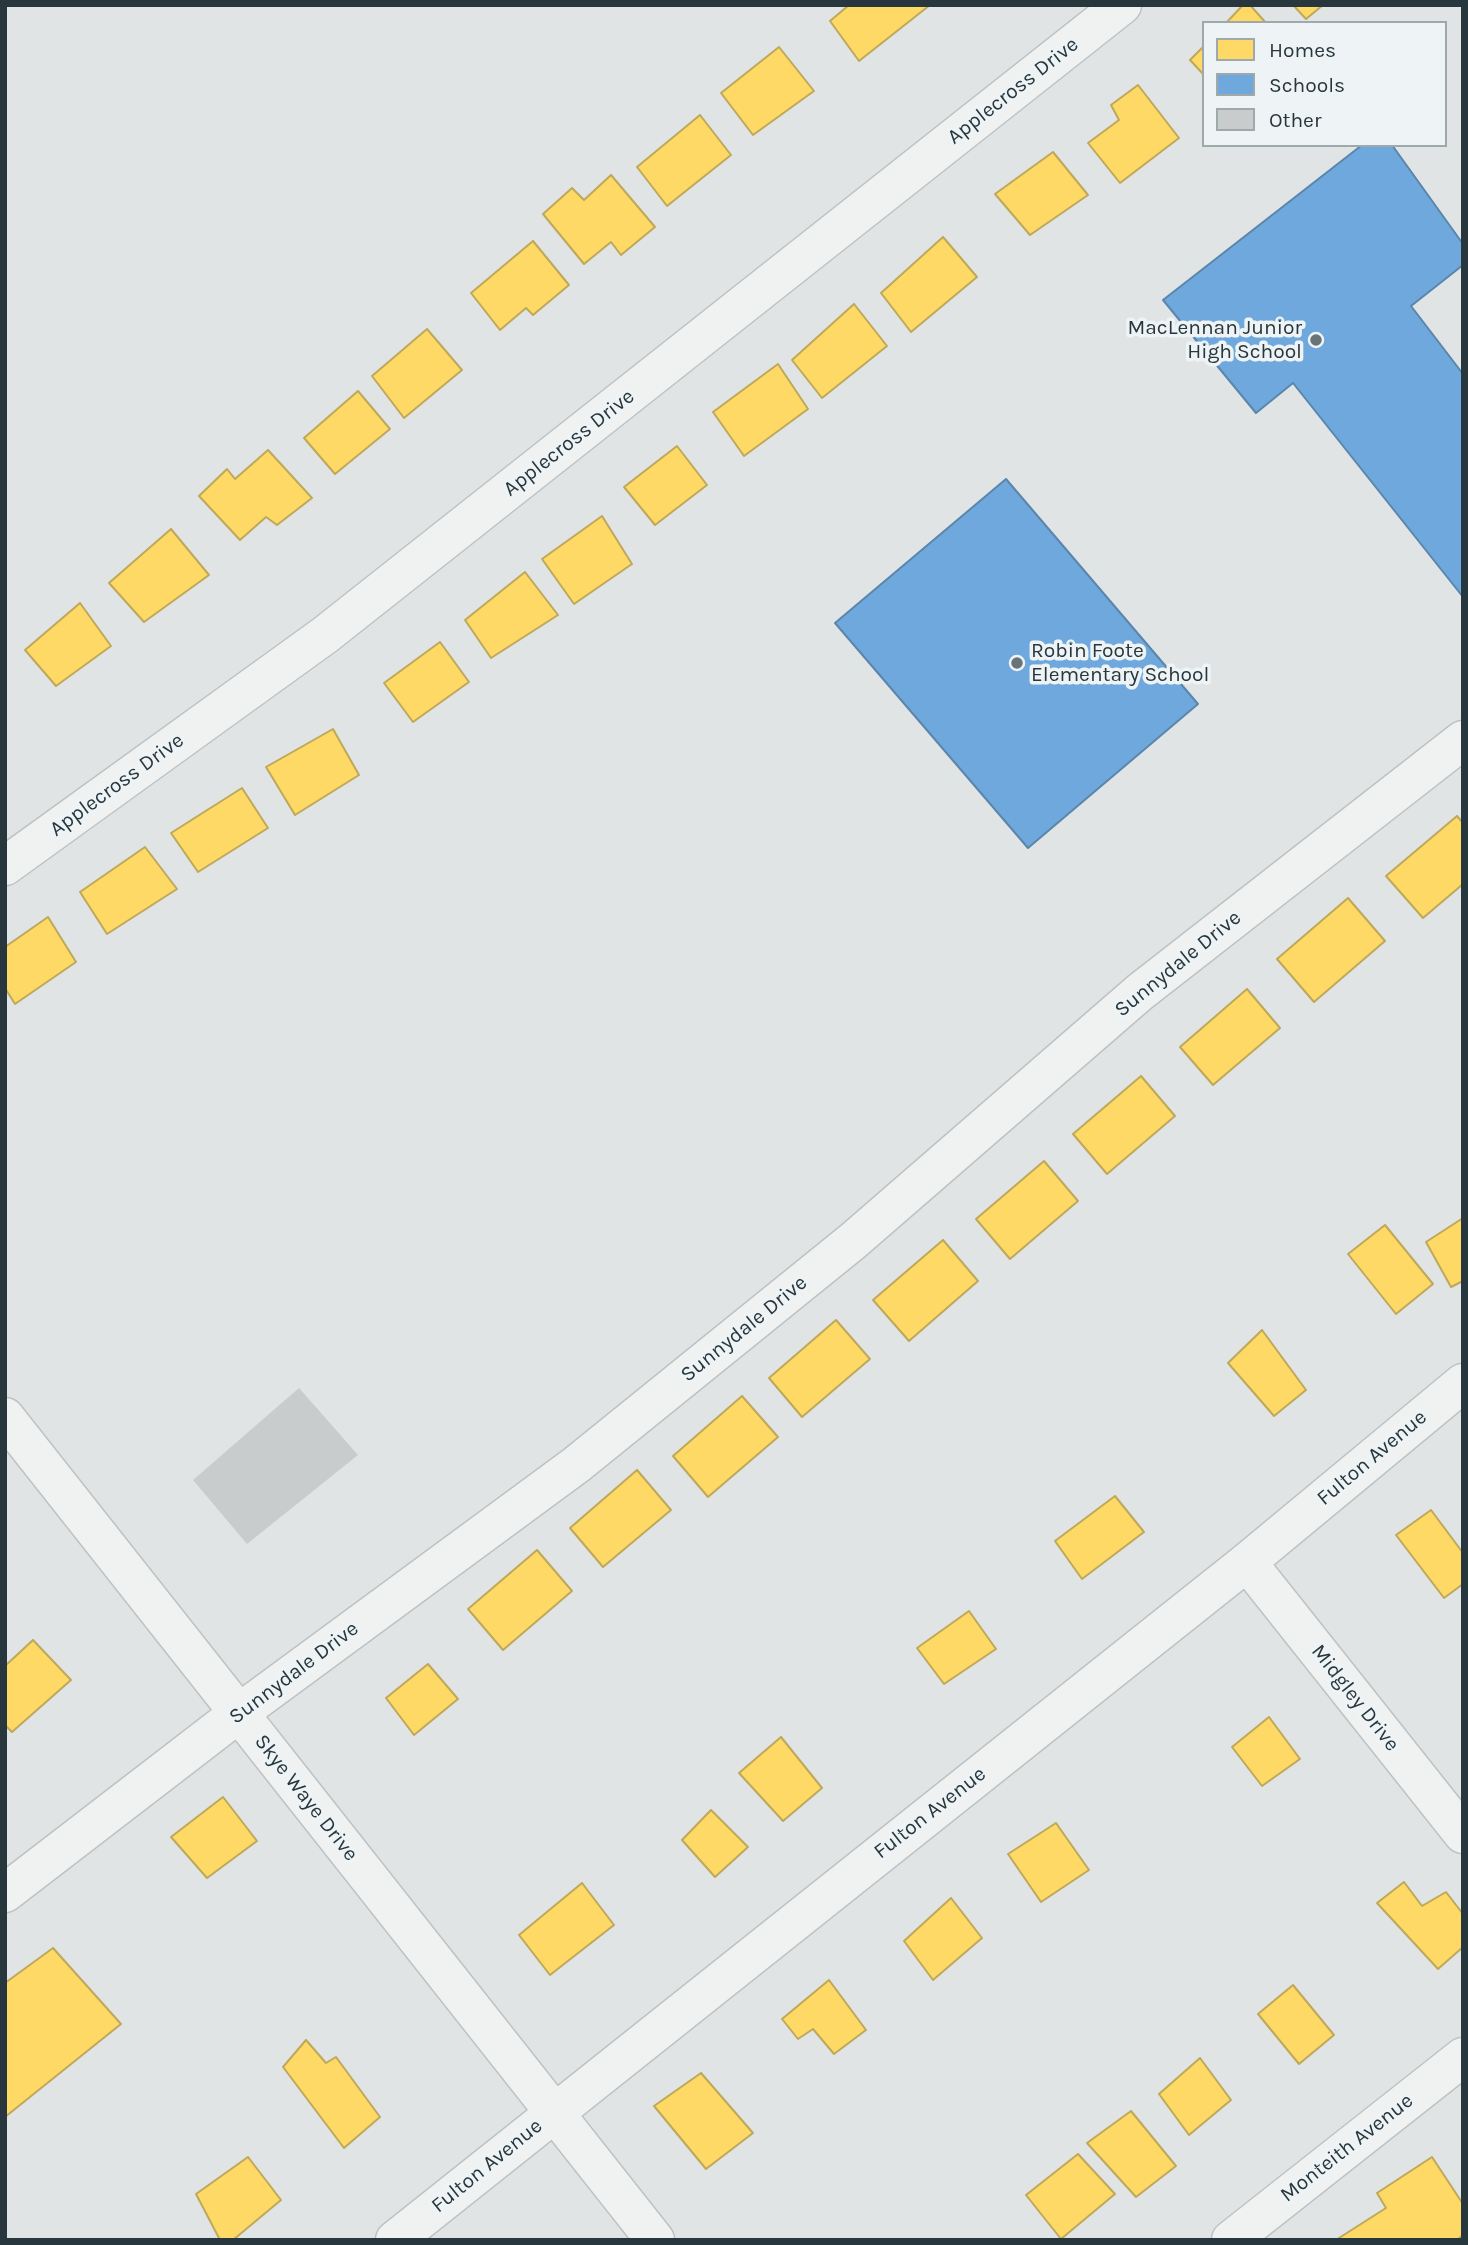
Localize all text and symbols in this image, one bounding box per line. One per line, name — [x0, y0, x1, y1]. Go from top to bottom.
legend — [1202, 21, 1447, 147]
street label: Applecross Drive — [942, 32, 1084, 150]
text: Homes — [1269, 38, 1336, 62]
text: Schools — [1269, 73, 1345, 97]
text: Other — [1269, 108, 1322, 132]
place label: MacLennan Junior High School — [1127, 315, 1302, 365]
marker: MacLennan Junior High School — [1308, 332, 1324, 348]
street label: Applecross Drive — [498, 384, 640, 502]
place label: Robin Foote Elementary School — [1031, 638, 1209, 688]
marker: Robin Foote Elementary School — [1009, 655, 1025, 671]
street label: Applecross Drive — [45, 728, 189, 842]
street label: Sunnydale Drive — [1110, 905, 1246, 1023]
street label: Sunnydale Drive — [676, 1270, 812, 1388]
street label: Fulton Avenue — [1312, 1405, 1432, 1511]
street label: Sunnydale Drive — [224, 1616, 364, 1730]
street label: Midgley Drive — [1305, 1639, 1405, 1757]
street label: Skye Waye Drive — [249, 1730, 363, 1866]
street label: Fulton Avenue — [869, 1761, 991, 1865]
street label: Monteith Avenue — [1276, 2088, 1418, 2208]
street label: Fulton Avenue — [427, 2114, 547, 2218]

